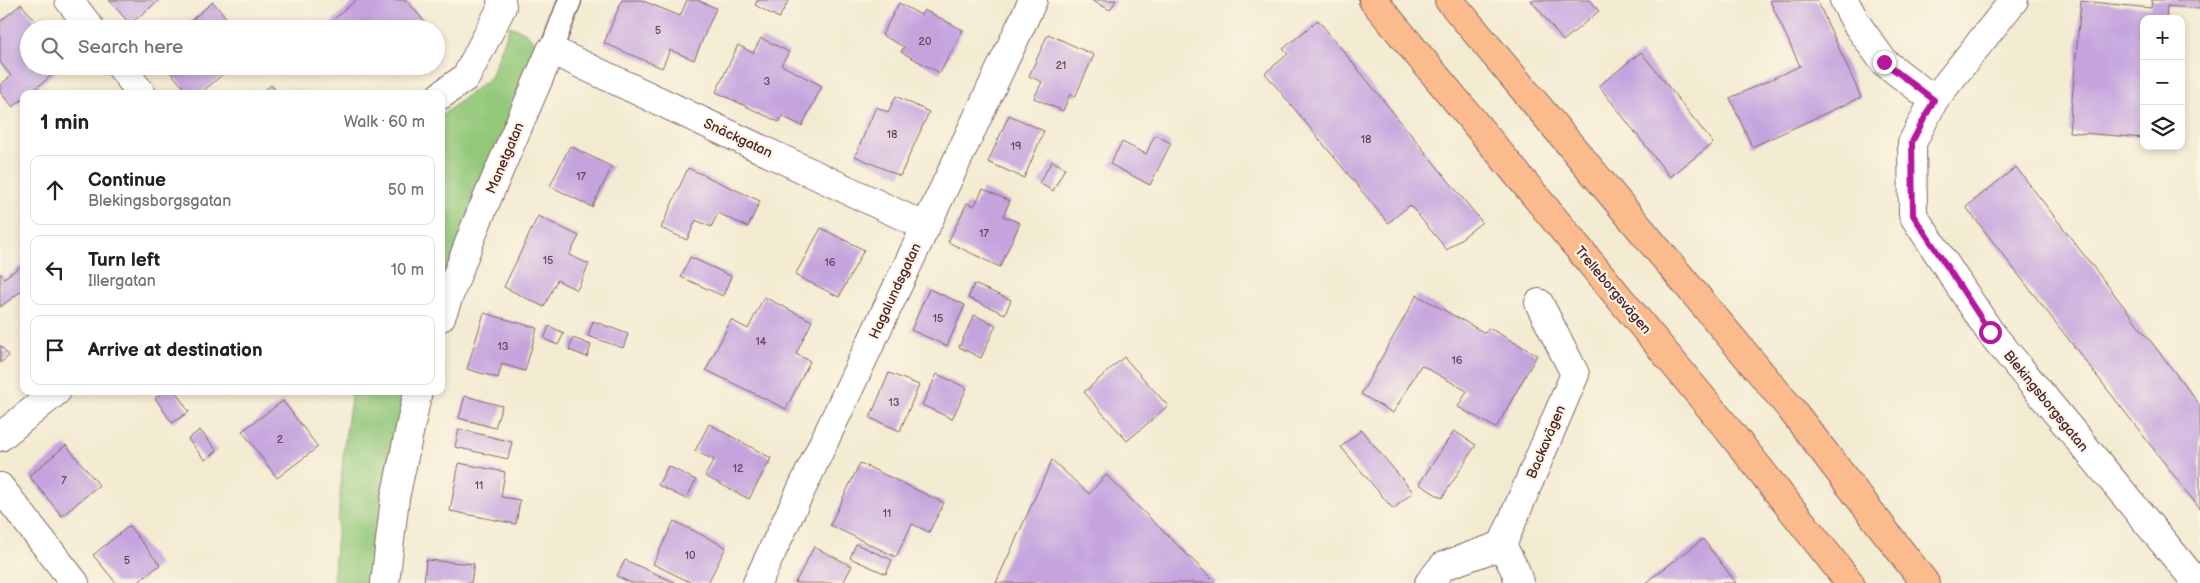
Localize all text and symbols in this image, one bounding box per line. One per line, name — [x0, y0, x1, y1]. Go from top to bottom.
map controls — [2140, 15, 2185, 150]
button: + — [2140, 15, 2185, 60]
search box — [20, 20, 445, 75]
house number: 5 — [655, 24, 661, 37]
icon: search — [38, 34, 66, 62]
house number: 20 — [919, 35, 932, 48]
text: Search here — [78, 36, 183, 59]
route end — [1873, 51, 1896, 74]
house number: 21 — [1056, 59, 1066, 72]
button: − — [2140, 60, 2185, 105]
house number: 3 — [764, 75, 771, 88]
button: layers — [2140, 105, 2185, 150]
text: 1 min — [40, 110, 89, 135]
text: Walk · 60 m — [344, 113, 425, 132]
street label: Snäckgatan — [701, 115, 775, 161]
street label: Manetgatan — [482, 120, 528, 196]
house number: 18 — [887, 128, 897, 141]
house number: 18 — [1361, 133, 1371, 146]
house number: 19 — [1011, 140, 1021, 153]
text: Continue — [88, 169, 166, 192]
house number: 17 — [576, 170, 586, 183]
icon: ahead — [41, 176, 69, 204]
text: 50 m — [388, 181, 424, 200]
text: Blekingsborgsgatan — [88, 192, 231, 211]
house number: 17 — [979, 227, 989, 240]
street label: Hagalundsgatan — [865, 240, 925, 342]
street label: Trelleborgsvägen — [1571, 243, 1655, 338]
text: Turn left — [88, 249, 160, 272]
house number: 15 — [543, 254, 553, 267]
icon: left — [41, 256, 69, 284]
house number: 16 — [825, 256, 836, 269]
text: 10 m — [391, 261, 424, 280]
text: Illergatan — [88, 272, 156, 291]
house number: 15 — [933, 312, 943, 325]
route start — [1979, 321, 2002, 344]
house number: 14 — [756, 335, 767, 348]
icon: arrive — [41, 336, 69, 364]
text: Arrive at destination — [88, 339, 263, 362]
house number: 13 — [497, 340, 509, 353]
street label: Blekingsborgsgatan — [2000, 347, 2092, 455]
house number: 16 — [1452, 354, 1463, 367]
house number: 13 — [888, 396, 900, 409]
street label: Backavägen — [1523, 403, 1569, 481]
house number: 2 — [277, 433, 284, 446]
house number: 12 — [733, 462, 744, 475]
house number: 7 — [61, 474, 67, 487]
house number: 11 — [475, 479, 483, 492]
house number: 11 — [883, 507, 891, 520]
house number: 10 — [685, 549, 696, 562]
house number: 5 — [124, 554, 130, 567]

